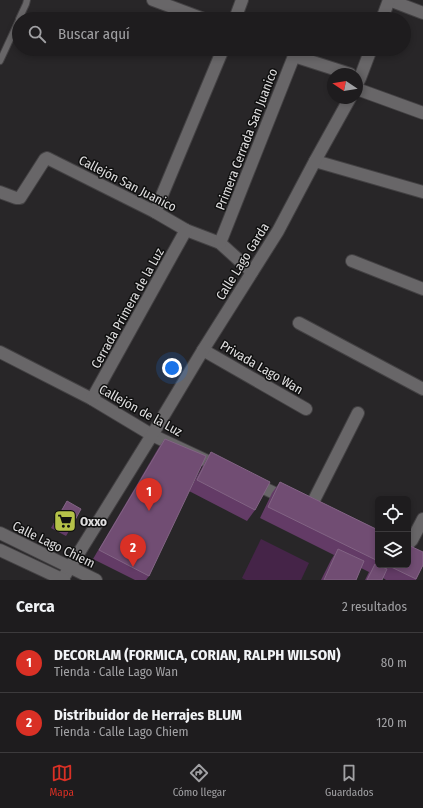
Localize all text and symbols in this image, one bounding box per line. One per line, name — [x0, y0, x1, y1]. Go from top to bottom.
search box — [12, 12, 411, 56]
icon: search — [26, 23, 48, 45]
text: Buscar aquí — [58, 25, 130, 43]
street label: Primera Cerrada San Juanico — [213, 66, 280, 212]
north arrow — [327, 68, 363, 104]
street label: Callejón San Juanico — [76, 152, 179, 215]
street label: Calle Lago Garda — [213, 220, 272, 303]
street label: Cerrada Primera de la Luz — [88, 245, 167, 371]
street label: Privada Lago Wan — [218, 338, 306, 397]
your location — [162, 358, 182, 378]
street label: Callejón de la Luz — [97, 381, 185, 439]
pin: 1 — [136, 478, 162, 511]
map controls — [375, 496, 411, 568]
button: locate — [375, 496, 411, 532]
supermarket icon: Oxxo — [52, 508, 78, 534]
place label: Oxxo — [80, 514, 107, 529]
street label: Calle Lago Chiem — [10, 518, 97, 571]
button: layers — [375, 532, 411, 568]
pin: 2 — [120, 534, 146, 567]
text: Cerca — [16, 596, 55, 617]
text: 2 resultados — [342, 599, 407, 614]
text: DECORLAM (FORMICA, CORIAN, RALPH WILSON) — [54, 646, 341, 664]
text: 1 — [26, 655, 32, 670]
text: 80 m — [381, 655, 407, 670]
text: Tienda · Calle Lago Wan — [54, 664, 178, 679]
text: Distribuidor de Herrajes BLUM — [54, 706, 242, 724]
text: 2 — [26, 715, 32, 730]
text: 120 m — [376, 715, 407, 730]
text: Tienda · Calle Lago Chiem — [54, 724, 189, 739]
tab: Mapa — [49, 762, 74, 799]
tab: Cómo llegar — [173, 762, 226, 799]
tab: Guardados — [325, 762, 374, 799]

